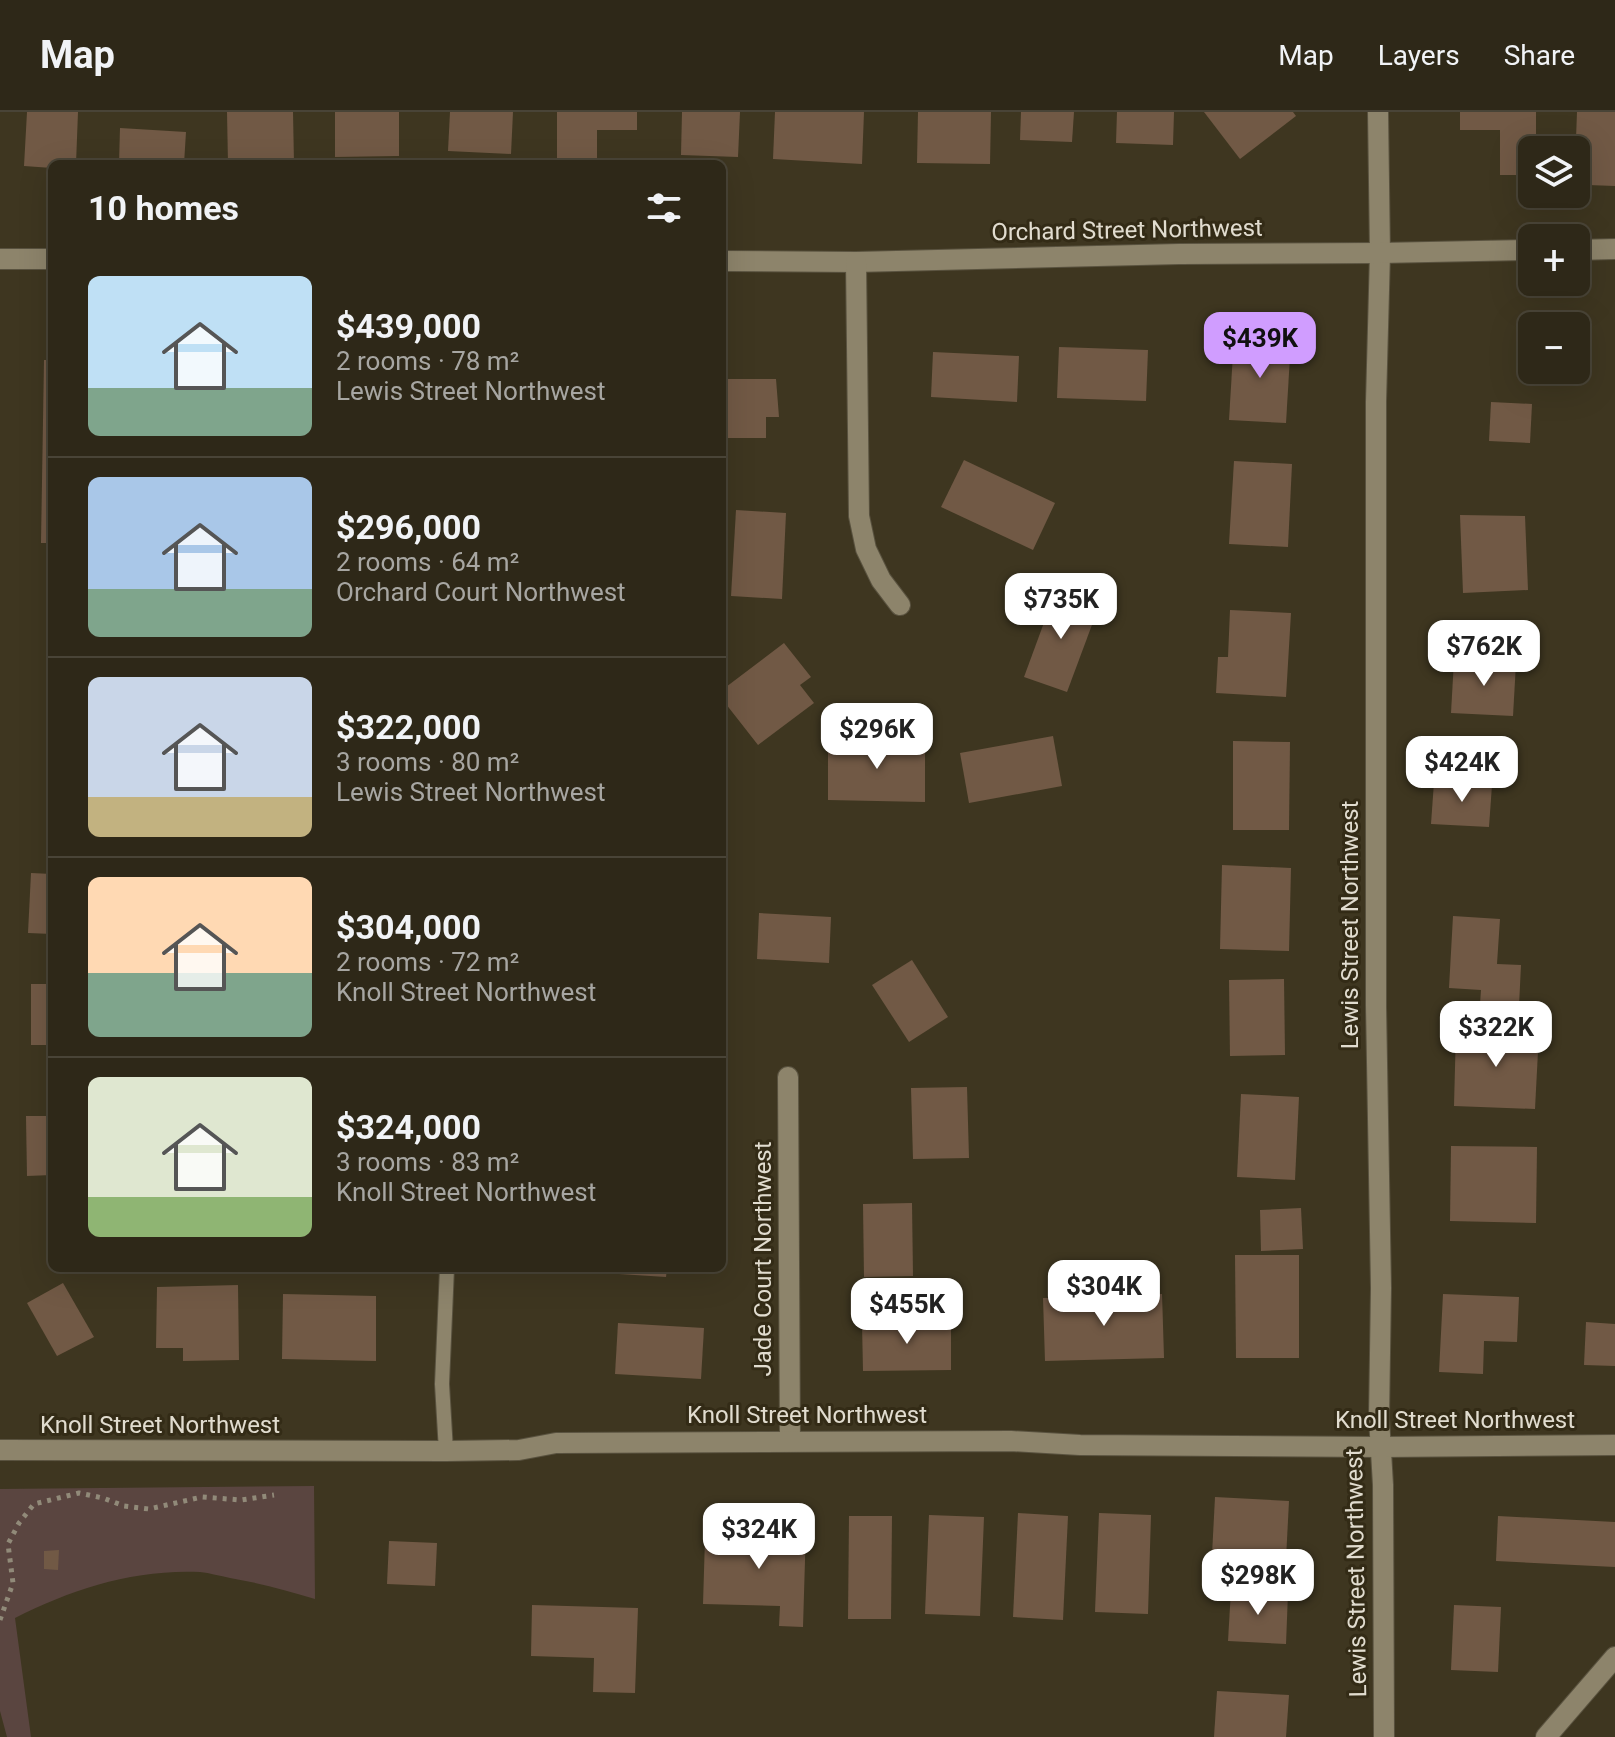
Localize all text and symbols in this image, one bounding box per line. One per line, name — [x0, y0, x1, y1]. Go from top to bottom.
text: Map — [40, 33, 115, 77]
text: Map — [1278, 39, 1334, 72]
text: Layers — [1378, 39, 1460, 72]
text: Share — [1504, 39, 1575, 72]
map controls — [1518, 136, 1590, 384]
button: layers — [1518, 136, 1590, 208]
icon: filters — [642, 186, 686, 230]
text: 10 homes — [88, 188, 239, 228]
street label: Orchard Street Northwest — [991, 214, 1263, 246]
button: + — [1518, 224, 1590, 296]
text: $439,000 — [336, 306, 481, 346]
icon: home — [152, 308, 248, 404]
pin: $439K — [1204, 312, 1316, 380]
button: − — [1518, 312, 1590, 384]
text: $439K — [1222, 323, 1298, 353]
text: 2 rooms · 78 m² — [336, 346, 519, 376]
text: Lewis Street Northwest — [336, 376, 605, 406]
text: $296,000 — [336, 507, 481, 547]
icon: home — [152, 509, 248, 605]
text: 2 rooms · 64 m² — [336, 547, 519, 577]
pin: $735K — [1005, 573, 1117, 641]
text: Orchard Court Northwest — [336, 577, 626, 607]
text: $735K — [1023, 584, 1099, 614]
pin: $762K — [1428, 620, 1540, 688]
text: $762K — [1446, 631, 1522, 661]
pin: $296K — [821, 703, 933, 771]
text: $322,000 — [336, 707, 481, 747]
icon: home — [152, 709, 248, 805]
text: $296K — [839, 714, 915, 744]
pin: $424K — [1406, 736, 1518, 804]
text: 3 rooms · 80 m² — [336, 747, 519, 777]
text: $424K — [1424, 747, 1500, 777]
text: Lewis Street Northwest — [336, 777, 605, 807]
street label: Lewis Street Northwest — [1336, 800, 1364, 1049]
text: $304,000 — [336, 907, 481, 947]
icon: home — [152, 909, 248, 1005]
text: 2 rooms · 72 m² — [336, 947, 519, 977]
text: Knoll Street Northwest — [336, 977, 596, 1007]
pin: $322K — [1440, 1001, 1552, 1069]
text: $322K — [1458, 1012, 1534, 1042]
text: $324,000 — [336, 1107, 481, 1147]
icon: home — [152, 1109, 248, 1205]
street label: Jade Court Northwest — [749, 1141, 777, 1377]
text: 3 rooms · 83 m² — [336, 1147, 519, 1177]
text: Knoll Street Northwest — [336, 1177, 596, 1207]
pin: $304K — [1048, 1260, 1160, 1328]
text: $304K — [1066, 1271, 1142, 1301]
pin: $455K — [851, 1278, 963, 1346]
text: $455K — [869, 1289, 945, 1319]
street label: Knoll Street Northwest — [687, 1401, 927, 1429]
street label: Knoll Street Northwest — [1335, 1406, 1575, 1434]
street label: Knoll Street Northwest — [40, 1411, 280, 1439]
street label: Lewis Street Northwest — [1340, 1448, 1372, 1698]
pin: $324K — [703, 1503, 815, 1571]
text: $324K — [721, 1514, 797, 1544]
pin: $298K — [1202, 1549, 1314, 1617]
text: $298K — [1220, 1560, 1296, 1590]

